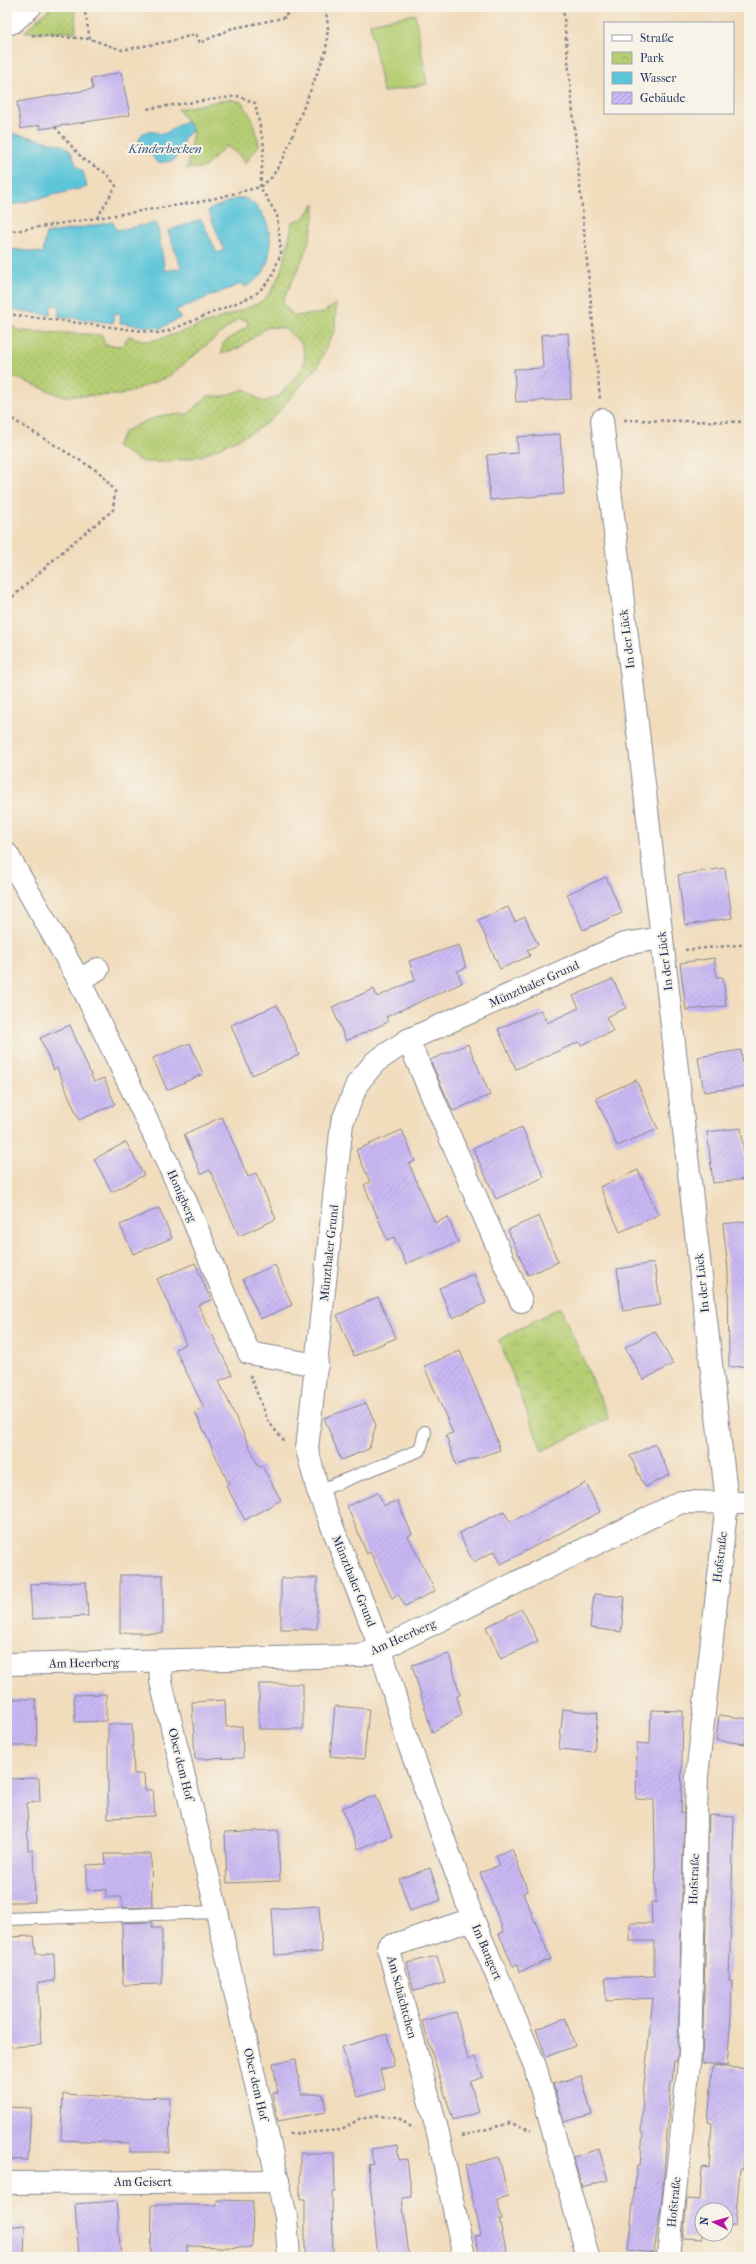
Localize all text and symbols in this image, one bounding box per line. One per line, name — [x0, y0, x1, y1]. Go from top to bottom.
legend — [604, 22, 734, 114]
text: Straße — [640, 31, 674, 45]
text: Park — [640, 51, 665, 65]
text: Wasser — [639, 71, 677, 85]
text: Gebäude — [640, 91, 685, 105]
water label: Kinderbecken — [127, 141, 202, 156]
street label: In der Lück — [616, 608, 638, 670]
street label: In der Lück — [654, 930, 676, 992]
street label: Münzthaler Grund — [487, 958, 582, 1010]
street label: Honigberg — [164, 1168, 200, 1225]
street label: Münzthaler Grund — [317, 1203, 341, 1302]
street label: In der Lück — [692, 1252, 712, 1313]
street label: Hofstraße — [710, 1531, 730, 1583]
street label: Münzthaler Grund — [329, 1533, 379, 1629]
street label: Am Heerberg — [367, 1616, 439, 1658]
street label: Am Heerberg — [48, 1655, 120, 1671]
street label: Ober dem Hof — [165, 1727, 197, 1804]
street label: Hofstraße — [686, 1853, 702, 1905]
street label: Im Bangert — [469, 1922, 505, 1983]
street label: Am Schächtchen — [384, 1953, 420, 2040]
street label: Ober dem Hof — [241, 2047, 272, 2124]
street label: Am Geisert — [113, 2175, 173, 2189]
street label: Hofstraße — [664, 2176, 684, 2228]
north arrow — [694, 2202, 734, 2242]
text: N — [698, 2216, 712, 2226]

